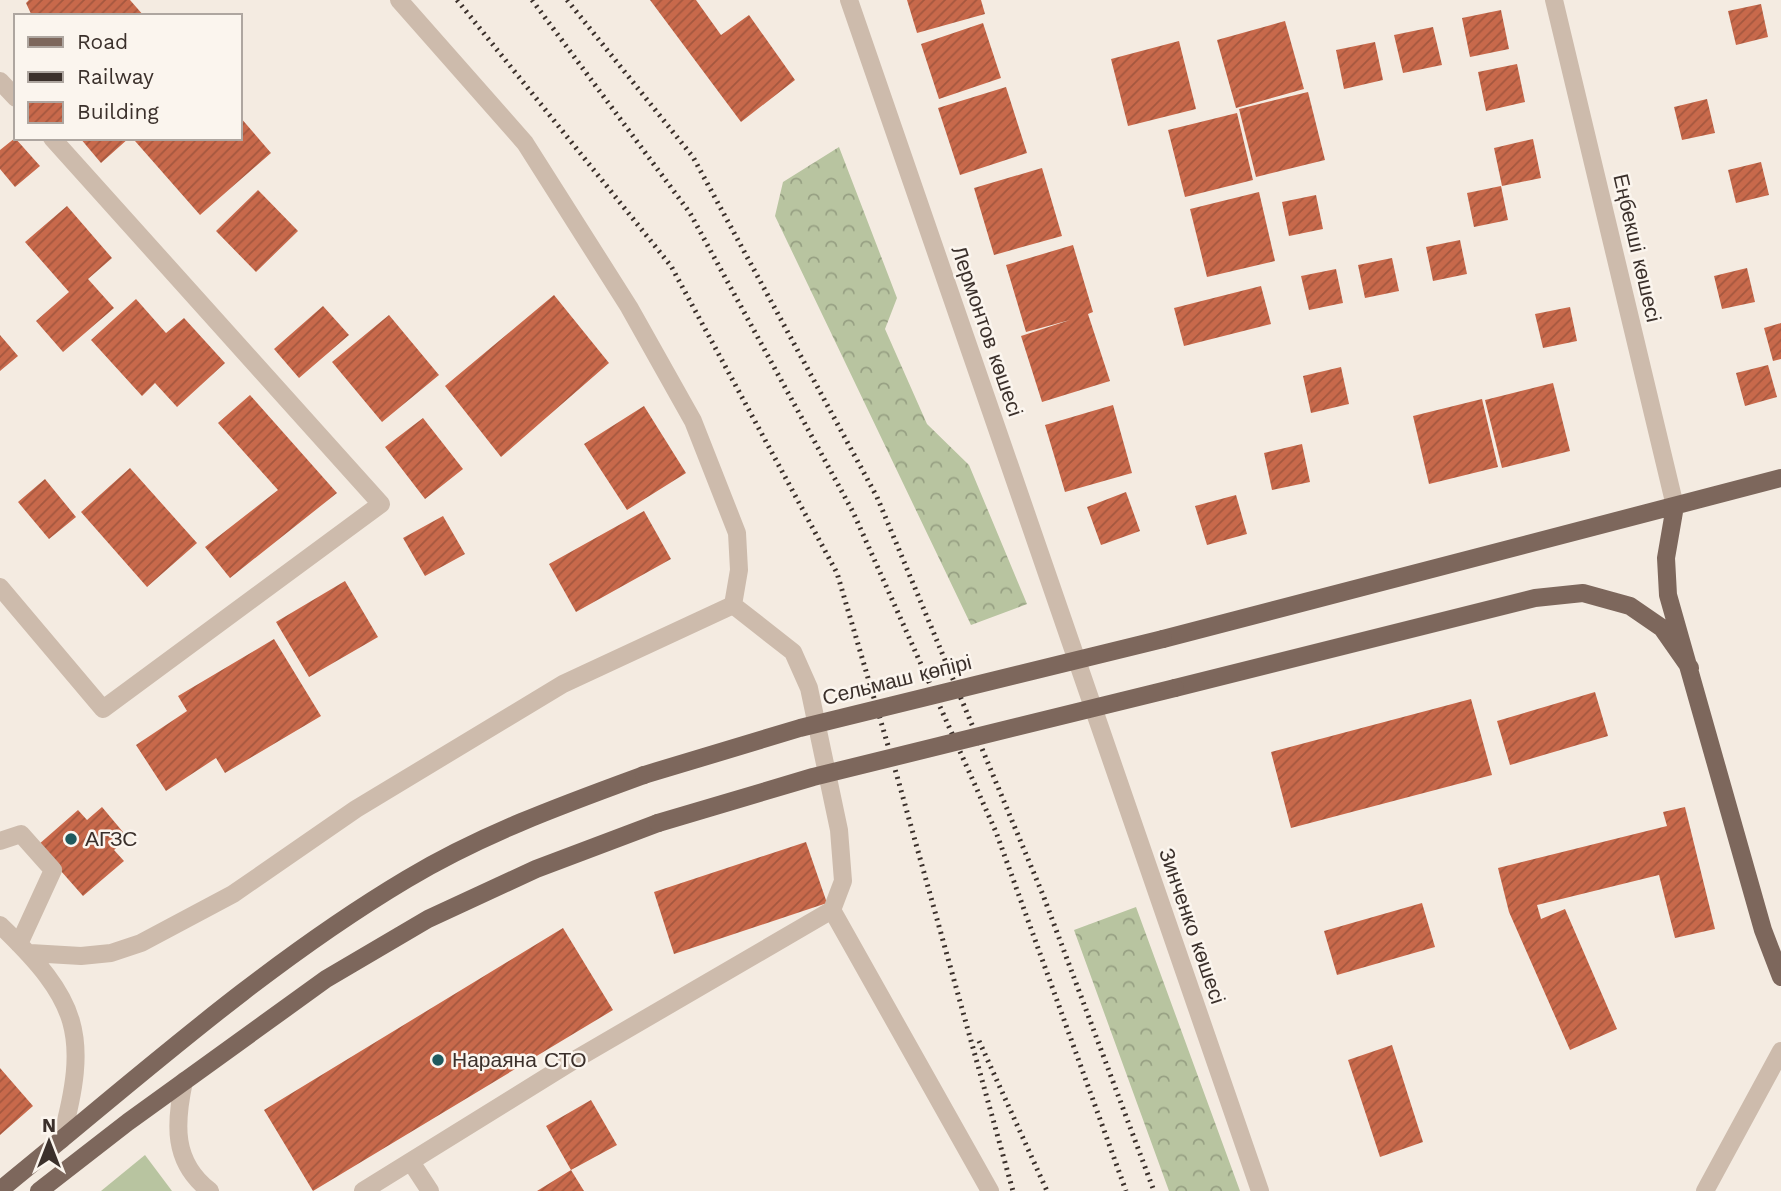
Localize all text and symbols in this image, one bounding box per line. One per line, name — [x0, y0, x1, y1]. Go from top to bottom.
legend — [14, 14, 242, 140]
text: Road — [77, 29, 128, 54]
text: Railway — [77, 64, 154, 89]
text: Building — [77, 99, 159, 124]
street label: Еңбекші көшесі — [1608, 171, 1667, 325]
street label: Лермонтов көшесі — [947, 242, 1028, 419]
street label: Сельмаш көпірі — [820, 649, 974, 710]
place label: АГЗС — [85, 826, 138, 851]
marker: АГЗС — [63, 831, 79, 847]
street label: Зинченко көшесі — [1154, 845, 1231, 1007]
place label: Нараяна СТО — [452, 1047, 587, 1072]
marker: Нараяна СТО — [430, 1052, 446, 1068]
north arrow — [14, 1107, 84, 1177]
text: N — [42, 1114, 56, 1137]

